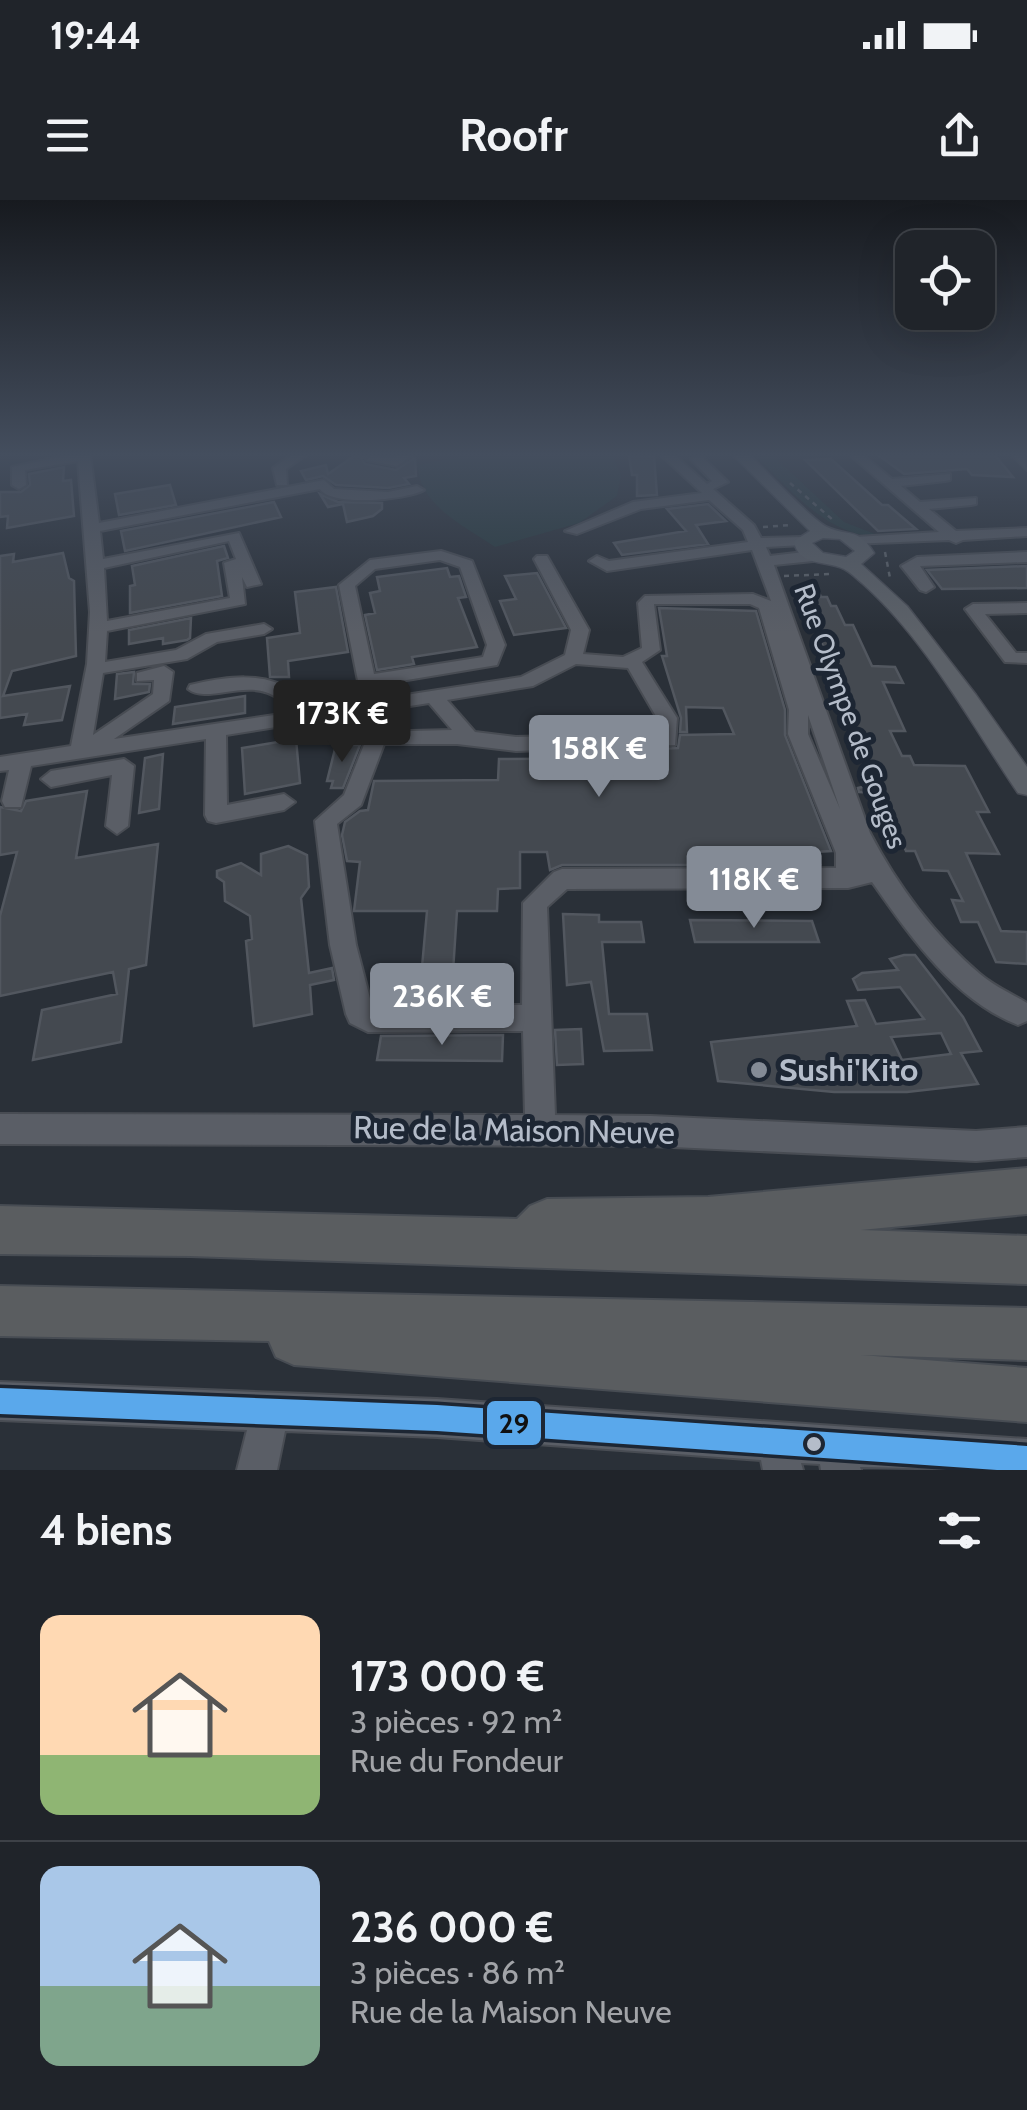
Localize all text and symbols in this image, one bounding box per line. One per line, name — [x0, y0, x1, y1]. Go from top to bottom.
text: 19:44 — [50, 12, 141, 59]
icon: menu — [40, 108, 95, 163]
text: Roofr — [459, 108, 568, 162]
icon: share — [932, 108, 987, 163]
map controls — [895, 230, 995, 330]
button: locate — [895, 230, 995, 330]
street label: Rue Olympe de Gouges — [787, 579, 915, 853]
pin: 173K € — [261, 680, 423, 765]
text: 173K € — [295, 693, 389, 732]
pin: 158K € — [518, 715, 680, 800]
text: 158K € — [551, 728, 647, 767]
pin: 118K € — [673, 846, 835, 931]
text: 118K € — [709, 859, 799, 898]
pin: 236K € — [361, 963, 523, 1048]
text: 236K € — [392, 976, 492, 1015]
place label: Sushi'Kito — [779, 1050, 918, 1089]
marker: Sushi'Kito — [748, 1059, 770, 1081]
street label: Rue de la Maison Neuve — [353, 1107, 675, 1152]
line badge: 29 — [485, 1399, 543, 1447]
text: 29 — [499, 1406, 529, 1440]
unlabelled marker — [804, 1434, 824, 1454]
icon: filters — [932, 1503, 987, 1558]
text: 4 biens — [40, 1504, 172, 1556]
text: 173 000 € — [350, 1650, 544, 1702]
icon: home — [120, 1655, 240, 1775]
text: 3 pièces · 92 m² — [350, 1702, 562, 1741]
text: Rue du Fondeur — [350, 1741, 563, 1780]
text: 236 000 € — [350, 1901, 553, 1953]
icon: home — [120, 1906, 240, 2026]
text: 3 pièces · 86 m² — [350, 1953, 565, 1992]
text: Rue de la Maison Neuve — [350, 1992, 672, 2031]

